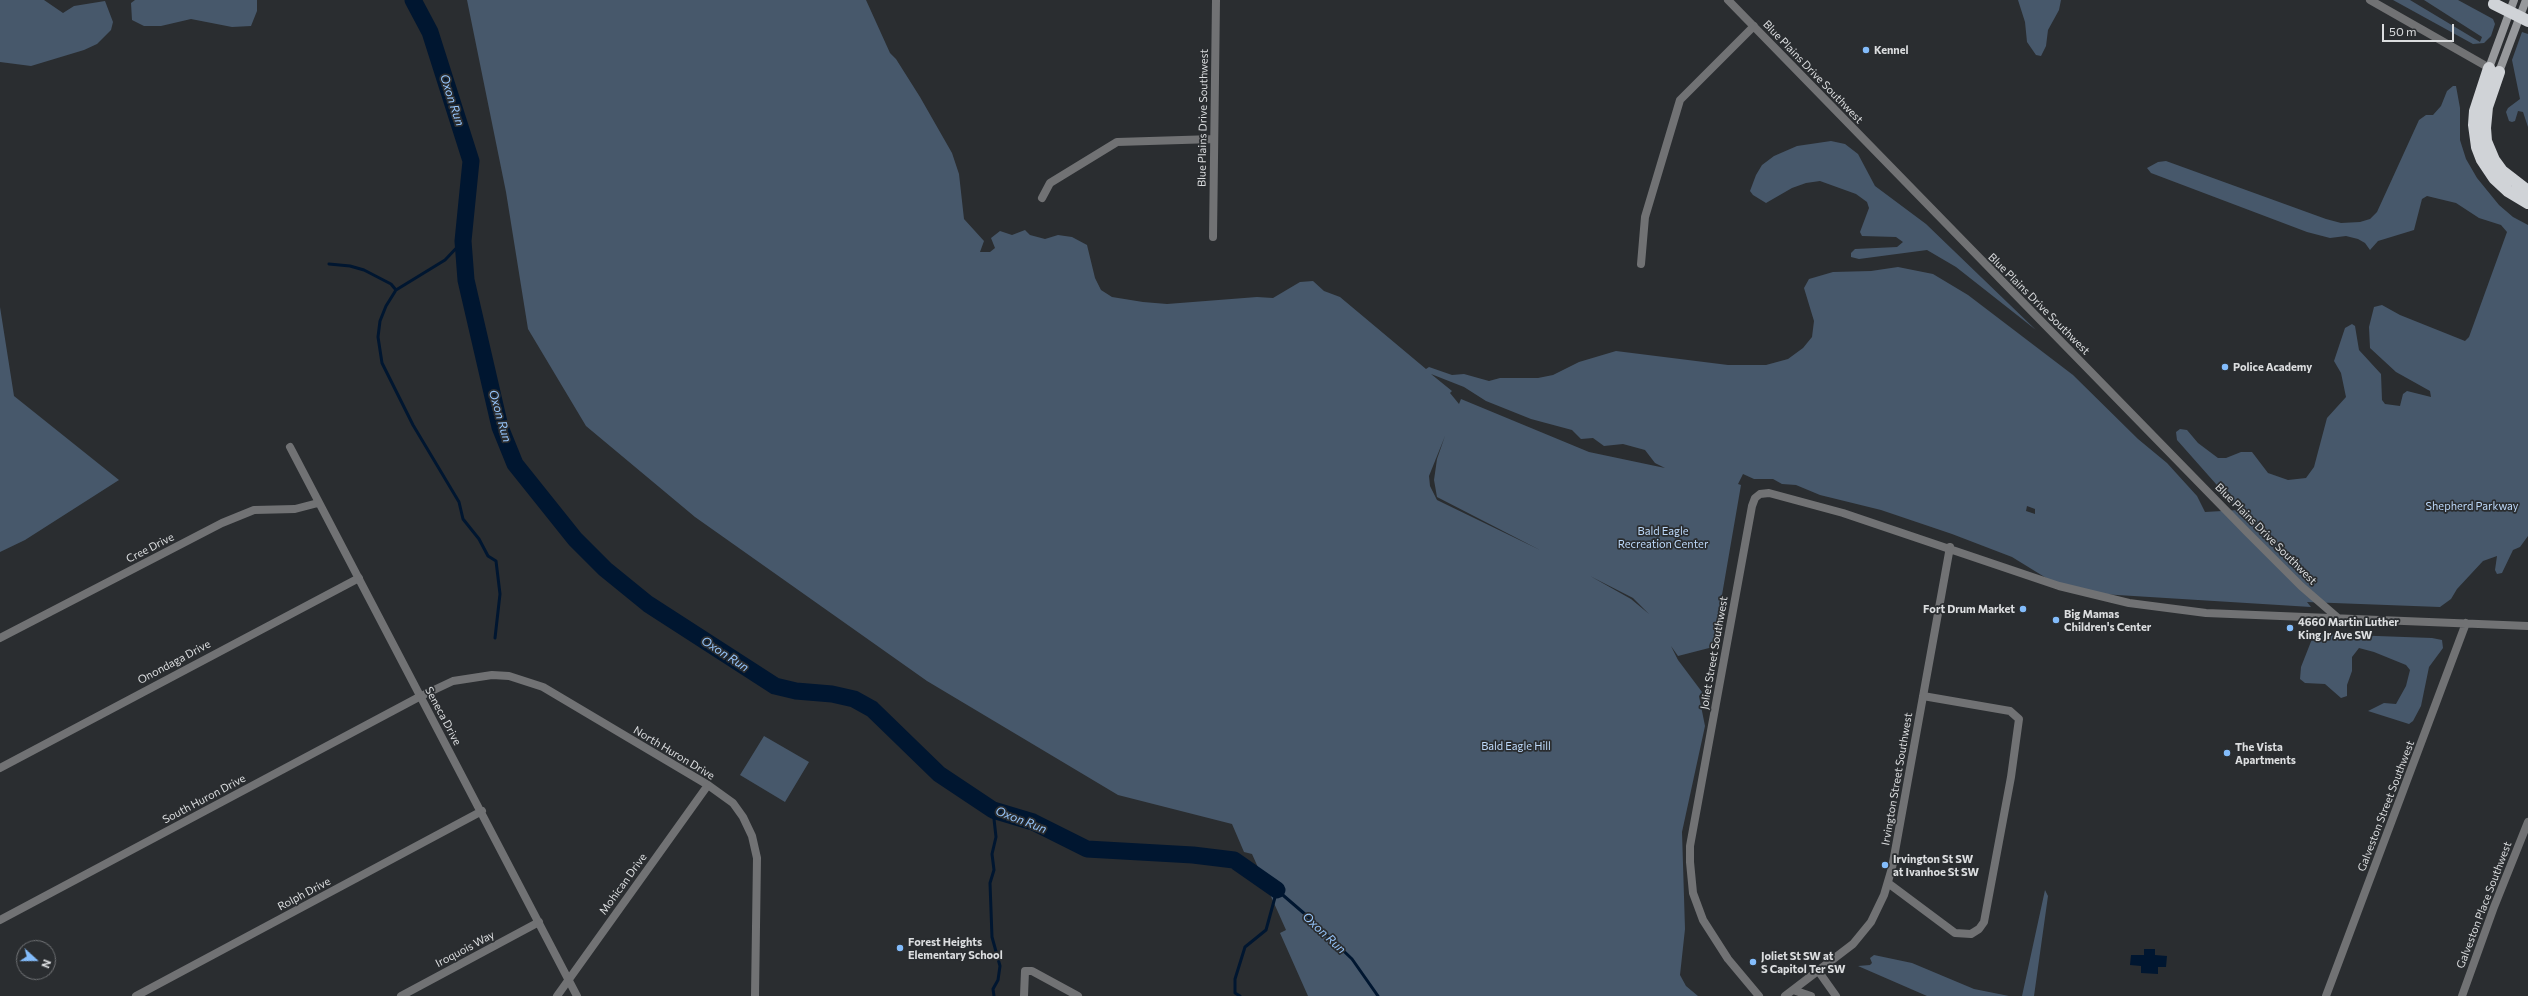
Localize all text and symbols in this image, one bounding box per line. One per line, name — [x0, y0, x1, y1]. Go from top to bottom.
scale bar — [2384, 16, 2456, 42]
street label: Blue Plains Drive Southwest — [1760, 18, 1866, 126]
text: 50 m — [2389, 24, 2417, 38]
place label: Kennel — [1874, 43, 1909, 57]
marker: Kennel — [1861, 45, 1871, 55]
street label: Blue Plains Drive Southwest — [1195, 49, 1211, 187]
water label: Oxon Run — [437, 72, 467, 128]
street label: Blue Plains Drive Southwest — [1986, 251, 2092, 357]
place label: Police Academy — [2233, 360, 2312, 374]
marker: Police Academy — [2220, 362, 2230, 372]
water label: Oxon Run — [486, 388, 514, 444]
street label: Blue Plains Drive Southwest — [2213, 481, 2319, 587]
park label: Shepherd Parkway — [2426, 499, 2518, 513]
park label: Bald Eagle Recreation Center — [1618, 524, 1708, 550]
street label: Cree Drive — [124, 530, 176, 566]
street label: Joliet Street Southwest — [1698, 595, 1730, 711]
place label: Fort Drum Market — [1923, 602, 2015, 616]
marker: Fort Drum Market — [2018, 604, 2028, 614]
place label: Big Mamas Children's Center — [2064, 607, 2151, 633]
marker: Big Mamas Children's Center — [2051, 615, 2061, 625]
place label: 4660 Martin Luther King Jr Ave SW — [2298, 615, 2399, 641]
marker: 4660 Martin Luther King Jr Ave SW — [2285, 623, 2295, 633]
water label: Oxon Run — [699, 633, 751, 675]
street label: Onondaga Drive — [135, 637, 213, 687]
street label: Seneca Drive — [422, 685, 464, 747]
street label: Irvington Street Southwest — [1879, 712, 1915, 846]
street label: North Huron Drive — [631, 724, 717, 782]
park label: Bald Eagle Hill — [1481, 739, 1551, 753]
street label: Galveston Street Southwest — [2355, 739, 2417, 873]
place label: The Vista Apartments — [2235, 740, 2296, 766]
marker: The Vista Apartments — [2222, 748, 2232, 758]
street label: South Huron Drive — [160, 772, 248, 826]
water label: Oxon Run — [993, 804, 1049, 836]
street label: Galveston Place Southwest — [2454, 840, 2514, 970]
street label: Mohican Drive — [596, 851, 650, 917]
place label: Irvington St SW at Ivanhoe St SW — [1893, 852, 1979, 878]
marker: Irvington St SW at Ivanhoe St SW — [1880, 860, 1890, 870]
street label: Rolph Drive — [275, 875, 333, 913]
water label: Oxon Run — [1299, 909, 1349, 957]
street label: Iroquois Way — [433, 928, 497, 970]
place label: Forest Heights Elementary School — [908, 935, 1003, 961]
north arrow — [16, 940, 56, 980]
marker: Forest Heights Elementary School — [895, 943, 905, 953]
place label: Joliet St SW at S Capitol Ter SW — [1761, 949, 1845, 975]
marker: Joliet St SW at S Capitol Ter SW — [1748, 957, 1758, 967]
text: N — [39, 958, 54, 970]

